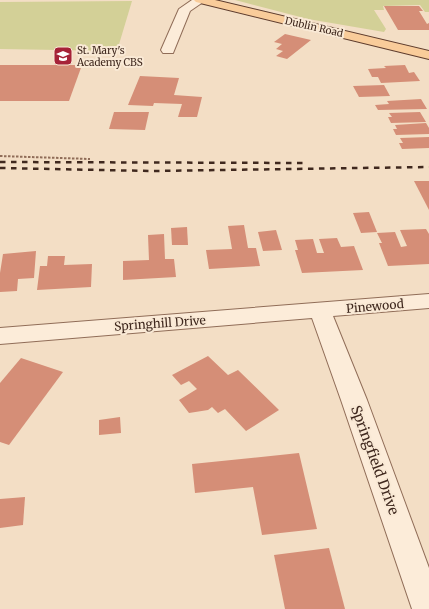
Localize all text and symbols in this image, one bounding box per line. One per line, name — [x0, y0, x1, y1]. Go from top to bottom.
street label: Dublin Road — [284, 14, 344, 40]
place label: St. Mary's Academy CBS — [76, 44, 143, 69]
school or university icon: St. Mary's Academy CBS — [52, 45, 74, 67]
street label: Pinewood — [346, 296, 404, 316]
street label: Springhill Drive — [114, 312, 206, 334]
street label: Springfield Drive — [347, 403, 403, 517]

